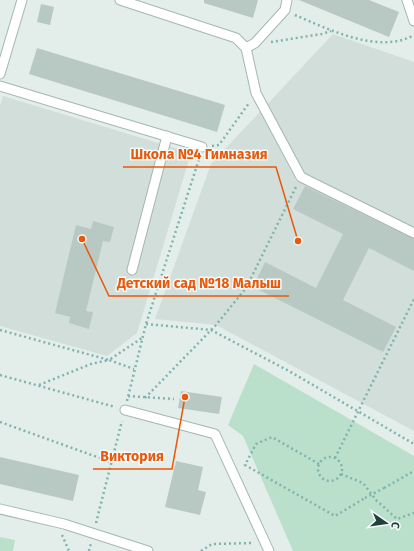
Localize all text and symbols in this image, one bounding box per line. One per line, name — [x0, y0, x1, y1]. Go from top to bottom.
callout: Школа №4 Гимназия — [123, 141, 276, 167]
text: Школа №4 Гимназия — [131, 146, 267, 163]
callout: Детский сад №18 Малыш — [109, 270, 289, 296]
text: Детский сад №18 Малыш — [116, 275, 281, 292]
callout: Виктория — [93, 443, 172, 469]
text: Виктория — [100, 448, 164, 465]
north arrow — [366, 503, 406, 543]
text: С — [388, 521, 402, 530]

